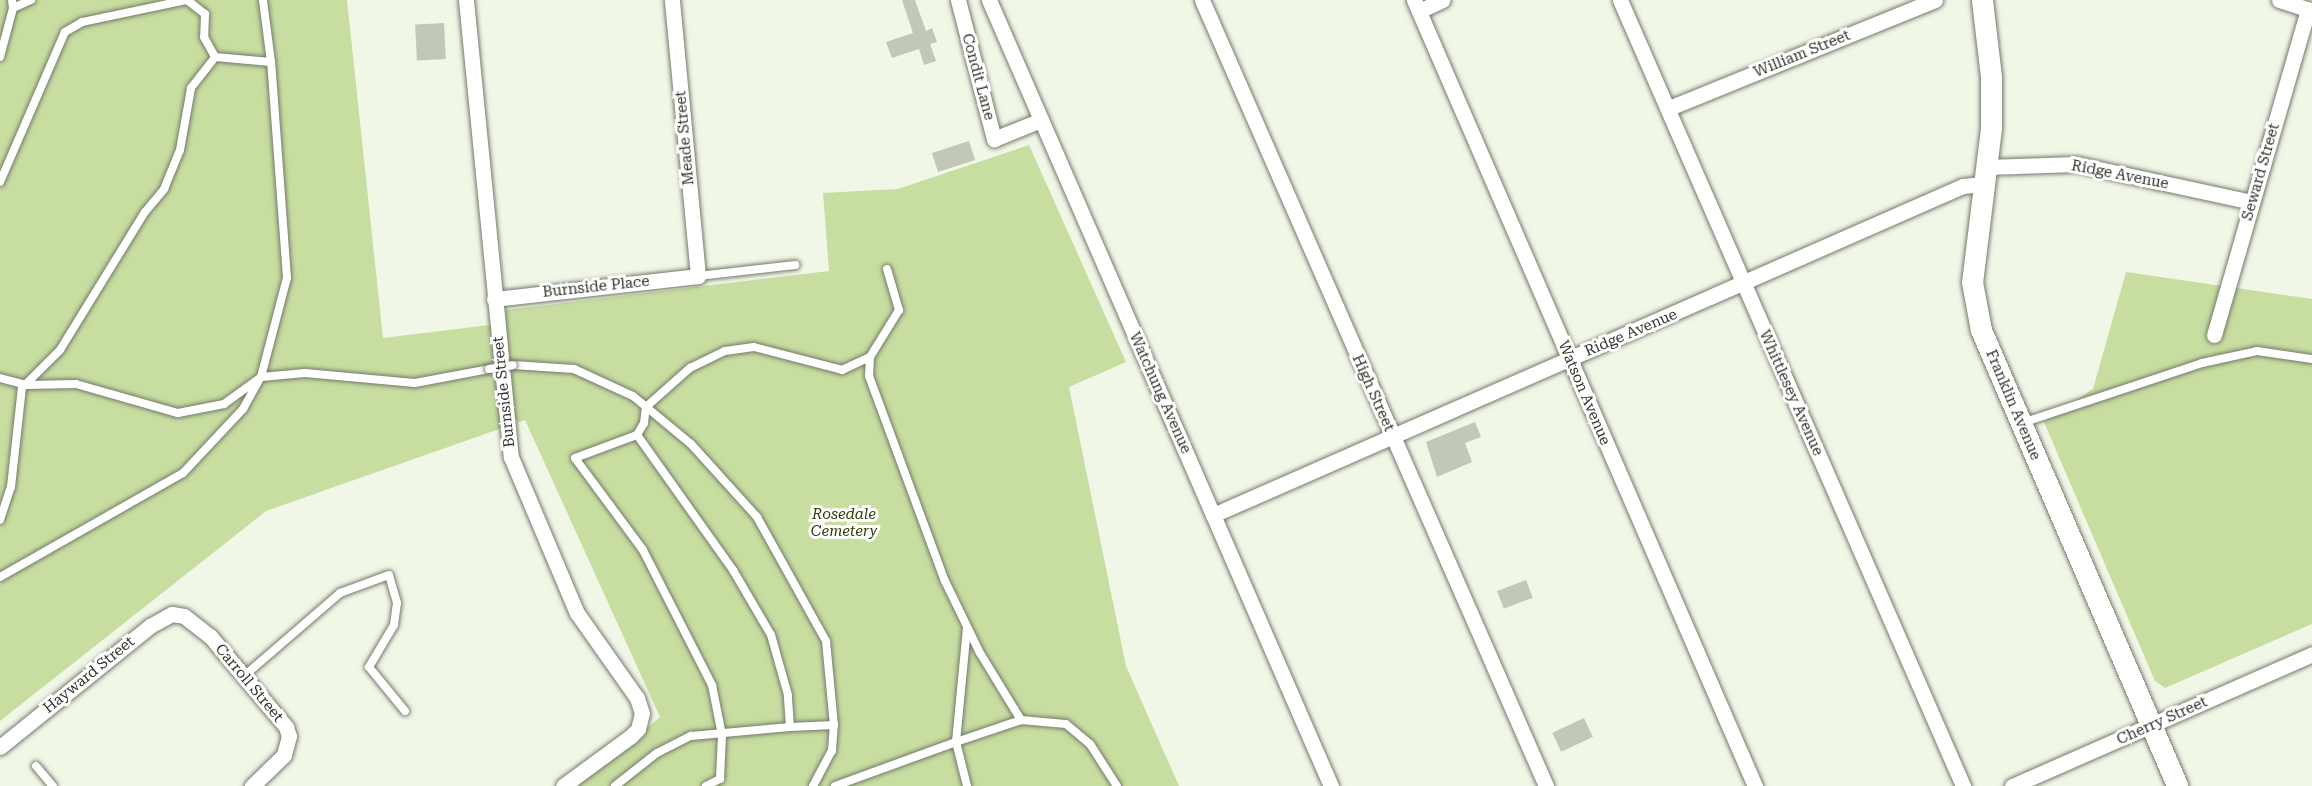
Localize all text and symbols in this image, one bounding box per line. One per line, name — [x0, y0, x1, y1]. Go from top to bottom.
street label: William Street — [1751, 26, 1853, 82]
street label: Condit Lane — [958, 32, 998, 122]
street label: Meade Street — [672, 90, 698, 186]
street label: Seward Street — [2239, 121, 2283, 223]
street label: Ridge Avenue — [2070, 157, 2170, 193]
street label: Burnside Place — [542, 272, 650, 302]
street label: Ridge Avenue — [1582, 305, 1680, 361]
street label: Whittlesey Avenue — [1755, 327, 1827, 459]
street label: Watchung Avenue — [1125, 329, 1195, 457]
street label: Burnside Street — [489, 336, 519, 448]
street label: Watson Avenue — [1554, 338, 1614, 448]
street label: Franklin Avenue — [1982, 347, 2044, 463]
street label: High Street — [1348, 352, 1398, 434]
park label: Rosedale Cemetery — [811, 505, 877, 540]
street label: Hayward Street — [40, 633, 138, 717]
street label: Carroll Street — [211, 640, 287, 726]
street label: Cherry Street — [2114, 693, 2210, 749]

